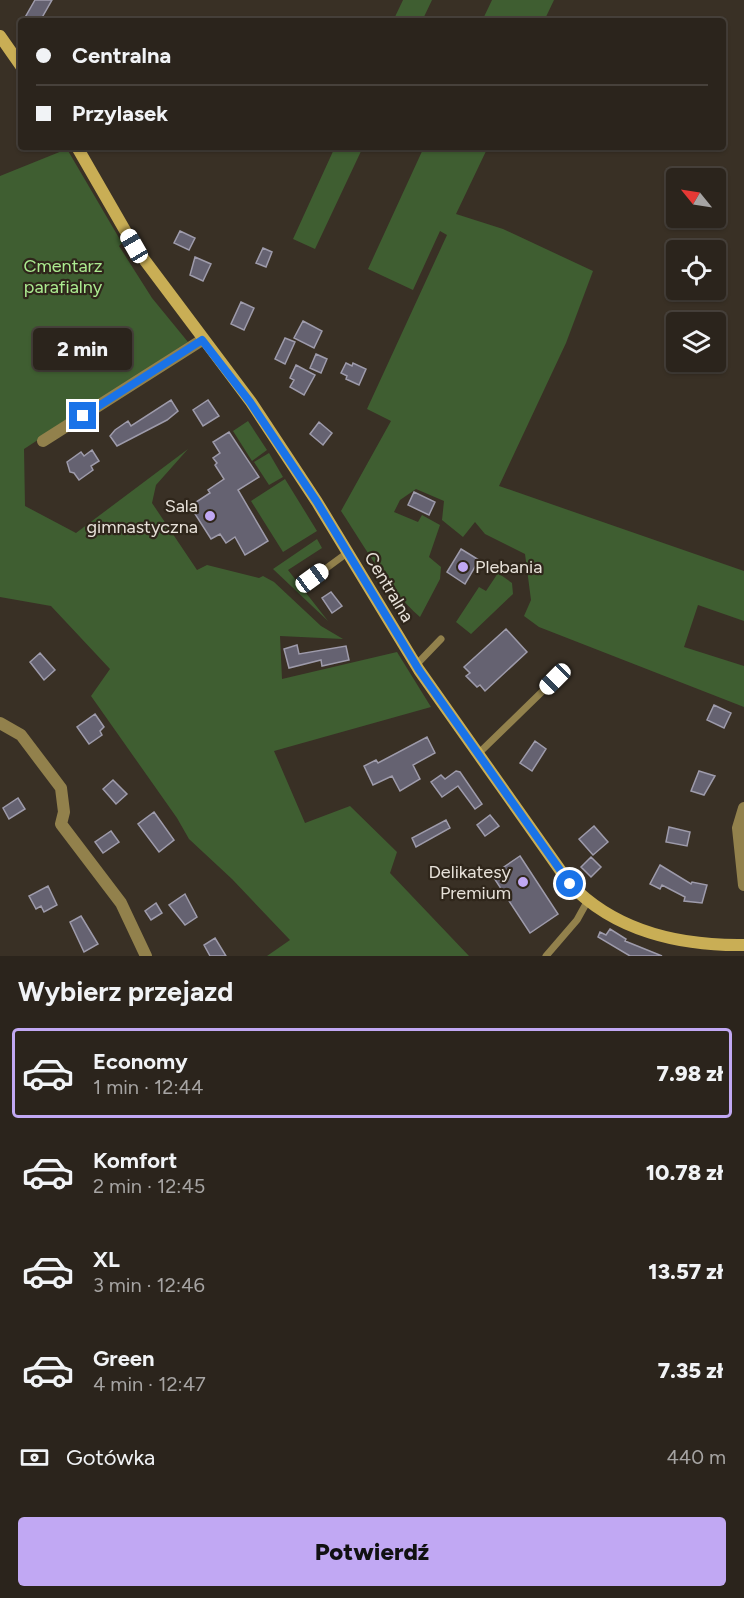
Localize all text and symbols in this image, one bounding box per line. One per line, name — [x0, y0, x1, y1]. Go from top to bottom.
text: Centralna — [72, 42, 171, 69]
text: Przylasek — [72, 100, 168, 127]
north arrow — [666, 168, 726, 228]
map controls — [666, 168, 726, 372]
car — [117, 226, 151, 266]
button: locate — [666, 240, 726, 300]
park label: Cmentarz parafialny — [23, 255, 103, 298]
button: layers — [666, 312, 726, 372]
callout: 2 min — [34, 329, 132, 371]
text: 2 min — [57, 337, 108, 361]
route end — [69, 402, 96, 429]
place label: Sala gimnastyczna — [86, 495, 198, 538]
marker: Sala gimnastyczna — [203, 509, 217, 523]
street label: Centralna — [359, 548, 419, 626]
place label: Plebania — [475, 556, 542, 578]
car — [292, 560, 332, 596]
marker: Plebania — [456, 560, 470, 574]
car — [536, 660, 574, 698]
place label: Delikatesy Premium — [428, 861, 512, 904]
route start — [556, 870, 583, 897]
marker: Delikatesy Premium — [516, 875, 530, 889]
text: Wybierz przejazd — [18, 975, 233, 1008]
icon: car — [21, 1046, 75, 1100]
text: Economy — [93, 1048, 188, 1075]
text: 7.98 zł — [657, 1060, 723, 1087]
text: 1 min · 12:44 — [93, 1075, 203, 1099]
icon: car — [21, 1145, 75, 1199]
text: Komfort — [93, 1147, 177, 1174]
text: 10.78 zł — [646, 1159, 723, 1186]
text: 2 min · 12:45 — [93, 1174, 205, 1198]
icon: car — [21, 1244, 75, 1298]
text: XL — [93, 1246, 120, 1273]
text: 13.57 zł — [648, 1258, 723, 1285]
text: 3 min · 12:46 — [93, 1273, 205, 1297]
icon: car — [21, 1343, 75, 1397]
text: Green — [93, 1345, 155, 1372]
text: 7.35 zł — [658, 1357, 723, 1384]
text: 4 min · 12:47 — [93, 1372, 206, 1396]
icon: cash — [18, 1441, 51, 1474]
text: Gotówka — [66, 1444, 155, 1471]
text: 440 m — [666, 1445, 726, 1469]
button: Potwierdź — [18, 1517, 726, 1586]

